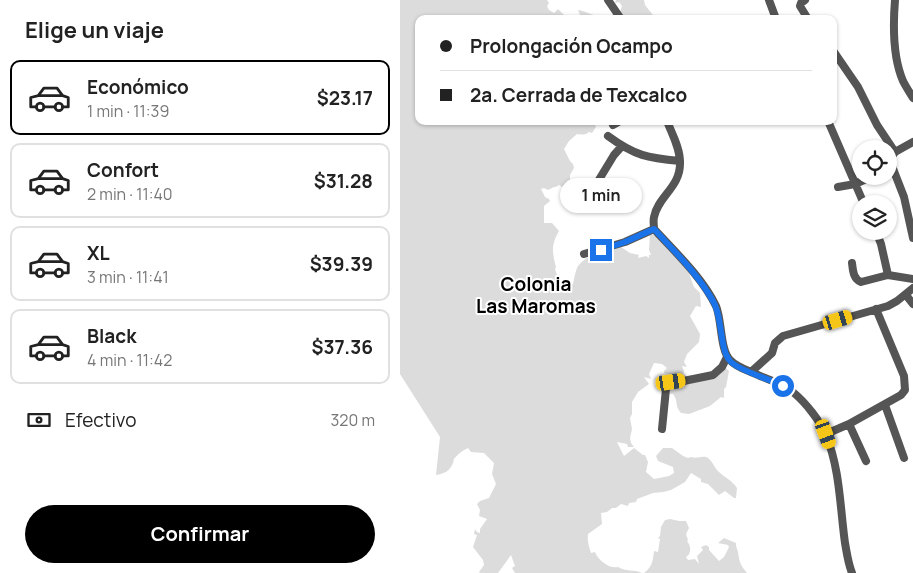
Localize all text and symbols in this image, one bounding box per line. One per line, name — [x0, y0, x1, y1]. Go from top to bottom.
text: Elige un viaje — [25, 15, 164, 45]
text: Prolongación Ocampo — [470, 33, 673, 59]
text: Económico — [87, 74, 189, 100]
icon: car — [27, 75, 72, 120]
text: 2a. Cerrada de Texcalco — [470, 82, 687, 108]
text: $23.17 — [317, 85, 373, 111]
text: 1 min · 11:39 — [87, 100, 169, 122]
map controls — [852, 140, 897, 240]
button: locate — [852, 140, 897, 185]
text: Confort — [87, 157, 159, 183]
icon: car — [27, 158, 72, 203]
text: $31.28 — [314, 168, 373, 194]
callout: 1 min — [560, 178, 642, 212]
text: 2 min · 11:40 — [87, 183, 173, 205]
text: 1 min — [581, 184, 621, 206]
button: layers — [852, 195, 897, 240]
route end — [590, 239, 612, 261]
text: XL — [87, 240, 110, 266]
icon: car — [27, 241, 72, 286]
text: $39.39 — [310, 251, 373, 277]
text: 3 min · 11:41 — [87, 266, 169, 288]
district label: Colonia Las Maromas — [476, 271, 596, 319]
car — [821, 308, 854, 332]
text: Black — [87, 323, 136, 349]
icon: car — [27, 324, 72, 369]
text: $37.36 — [312, 334, 373, 360]
text: 4 min · 11:42 — [87, 349, 172, 371]
car — [655, 372, 686, 392]
route start — [772, 375, 794, 397]
icon: cash — [25, 406, 53, 434]
text: Efectivo — [65, 407, 136, 433]
text: 320 m — [331, 409, 375, 431]
car — [813, 417, 838, 451]
button: Confirmar — [25, 505, 375, 563]

